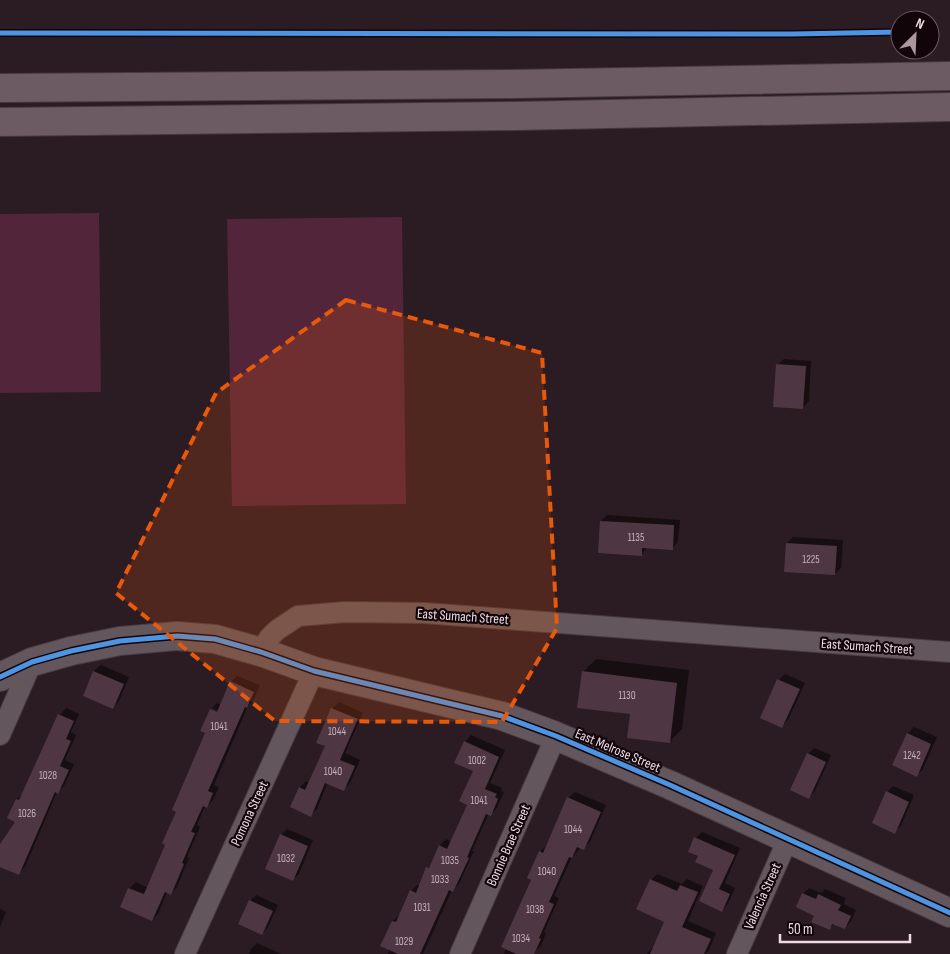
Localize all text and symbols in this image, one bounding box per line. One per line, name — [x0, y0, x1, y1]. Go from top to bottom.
north arrow — [890, 10, 940, 60]
text: N — [913, 14, 927, 33]
house number: 1135 — [628, 531, 644, 544]
house number: 1225 — [802, 553, 820, 566]
street label: East Sumach Street — [416, 605, 509, 628]
street label: East Sumach Street — [820, 635, 913, 658]
house number: 1130 — [618, 689, 636, 702]
house number: 1041 — [210, 720, 228, 733]
house number: 1044 — [328, 725, 346, 738]
street label: East Melrose Street — [573, 725, 663, 776]
house number: 1242 — [903, 749, 921, 762]
house number: 1002 — [468, 754, 487, 767]
house number: 1040 — [324, 765, 342, 778]
house number: 1028 — [39, 769, 57, 782]
street label: Pomona Street — [227, 778, 272, 848]
house number: 1041 — [470, 794, 488, 807]
street label: Bonnie Brae Street — [483, 802, 534, 889]
house number: 1026 — [18, 807, 36, 820]
house number: 1044 — [564, 823, 582, 836]
house number: 1032 — [277, 852, 295, 865]
house number: 1035 — [441, 854, 459, 867]
street label: Valencia Street — [740, 860, 785, 932]
house number: 1040 — [538, 865, 556, 878]
house number: 1033 — [431, 873, 449, 886]
house number: 1031 — [413, 901, 431, 914]
house number: 1038 — [526, 903, 544, 916]
scale bar — [780, 912, 910, 944]
text: 50 m — [788, 920, 813, 939]
house number: 1034 — [512, 932, 530, 945]
house number: 1029 — [395, 935, 413, 948]

